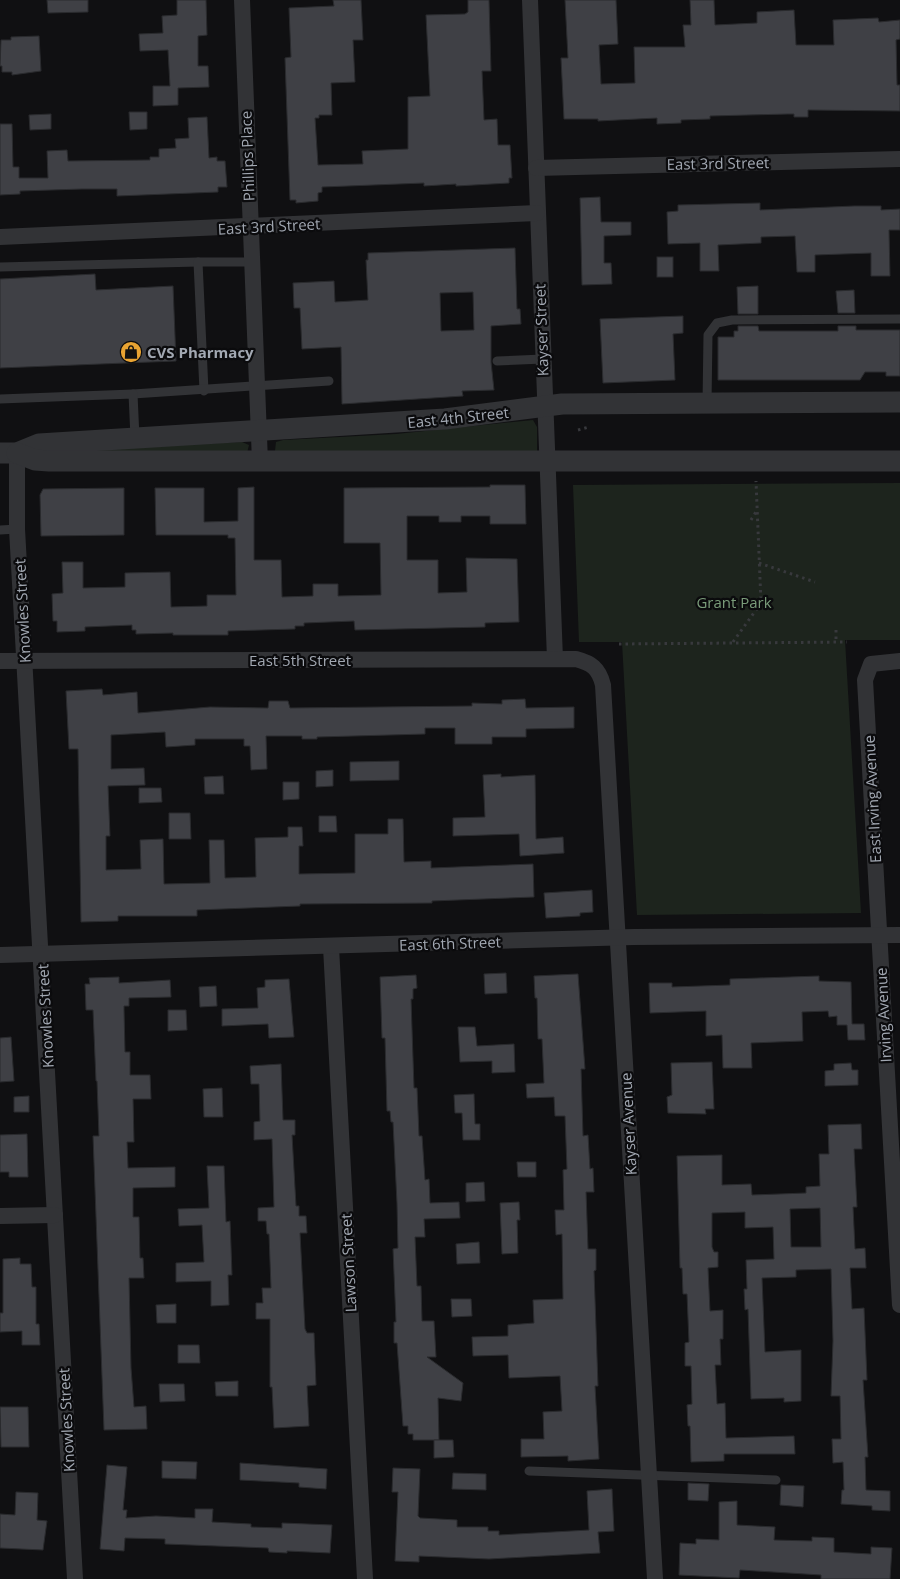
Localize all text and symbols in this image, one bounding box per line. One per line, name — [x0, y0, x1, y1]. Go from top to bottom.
street label: Phillips Place — [235, 110, 259, 202]
street label: East 3rd Street — [666, 152, 770, 174]
street label: East 3rd Street — [217, 213, 321, 239]
street label: Kayser Street — [529, 283, 553, 377]
shop icon: CVS Pharmacy — [119, 340, 143, 364]
place label: CVS Pharmacy — [147, 342, 254, 362]
street label: East 4th Street — [406, 402, 510, 432]
street label: Knowles Street — [9, 558, 35, 664]
park label: Grant Park — [696, 592, 772, 612]
street label: East 5th Street — [249, 650, 351, 670]
street label: East Irving Avenue — [859, 735, 885, 863]
street label: East 6th Street — [399, 931, 501, 955]
street label: Knowles Street — [32, 963, 58, 1069]
street label: Irving Avenue — [871, 967, 895, 1063]
street label: Kayser Avenue — [615, 1072, 641, 1176]
street label: Lawson Street — [335, 1213, 361, 1313]
street label: Knowles Street — [53, 1367, 79, 1473]

